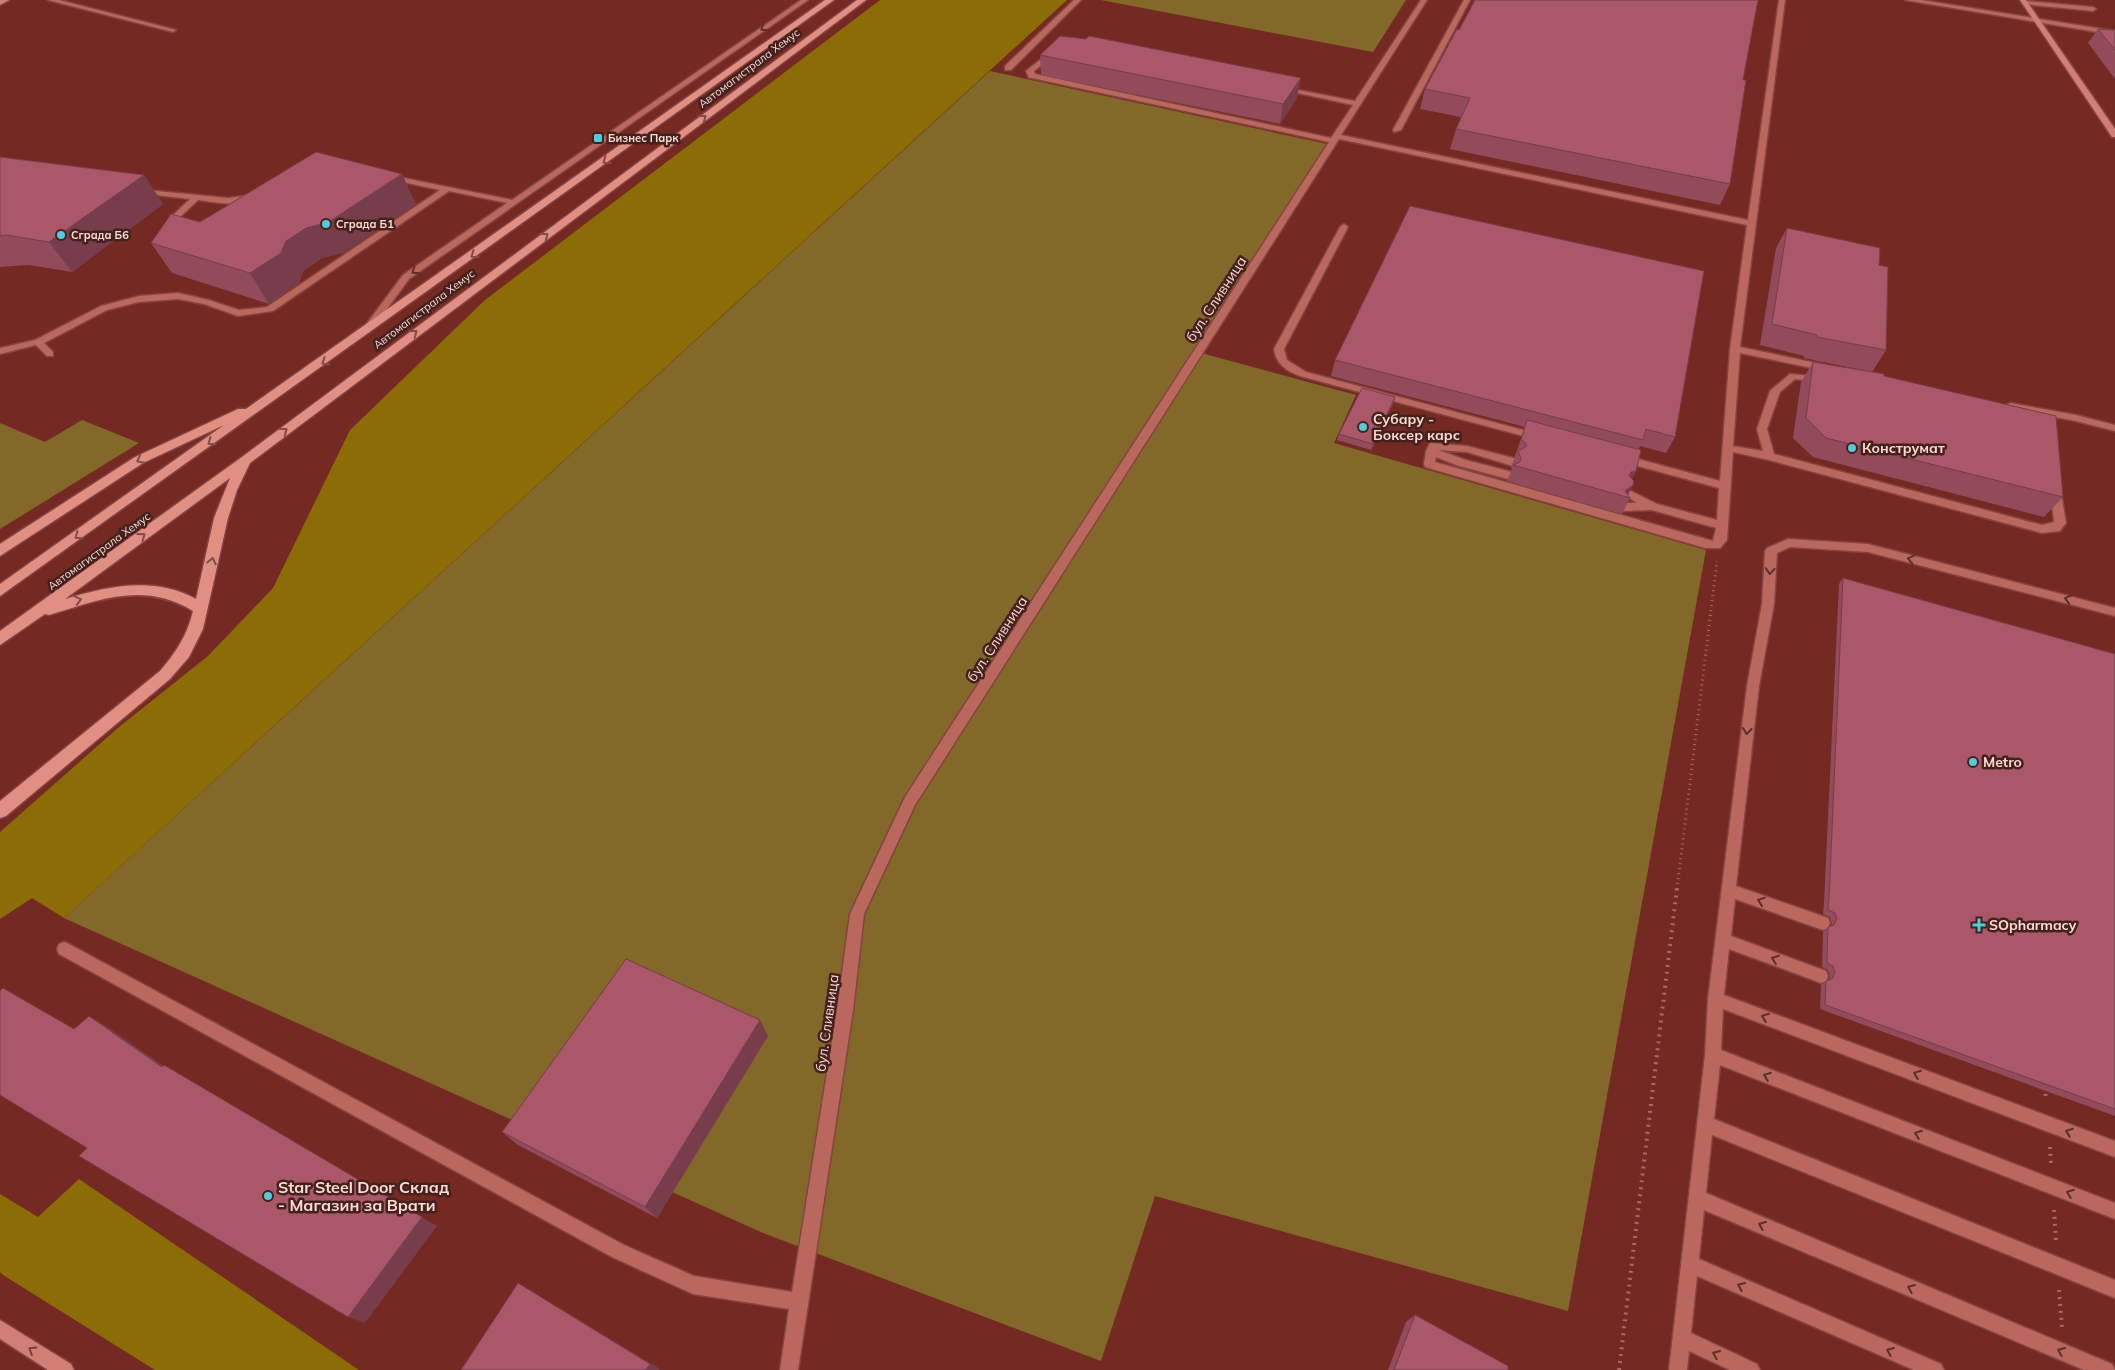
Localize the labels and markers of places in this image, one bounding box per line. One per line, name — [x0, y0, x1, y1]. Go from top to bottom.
place label: Бизнес Парк — [608, 131, 679, 145]
marker: Бизнес Парк — [592, 132, 604, 144]
place label: Сграда Б1 — [336, 217, 394, 231]
marker: Сграда Б1 — [320, 218, 332, 230]
place label: Сграда Б6 — [71, 228, 129, 242]
marker: Сграда Б6 — [55, 229, 67, 241]
place label: Субару - Боксер карс — [1373, 410, 1460, 444]
marker: Субару - Боксер карс — [1357, 421, 1369, 433]
place label: Конструмат — [1862, 439, 1945, 457]
marker: Конструмат — [1846, 442, 1858, 454]
place label: Metro — [1983, 753, 2022, 771]
marker: Metro — [1967, 756, 1979, 768]
place label: SOpharmacy — [1989, 916, 2077, 934]
marker: SOpharmacy — [1973, 919, 1985, 931]
place label: Star Steel Door Склад - Магазин за Врати — [278, 1177, 449, 1215]
marker: Star Steel Door Склад - Магазин за Врати — [262, 1190, 274, 1202]

